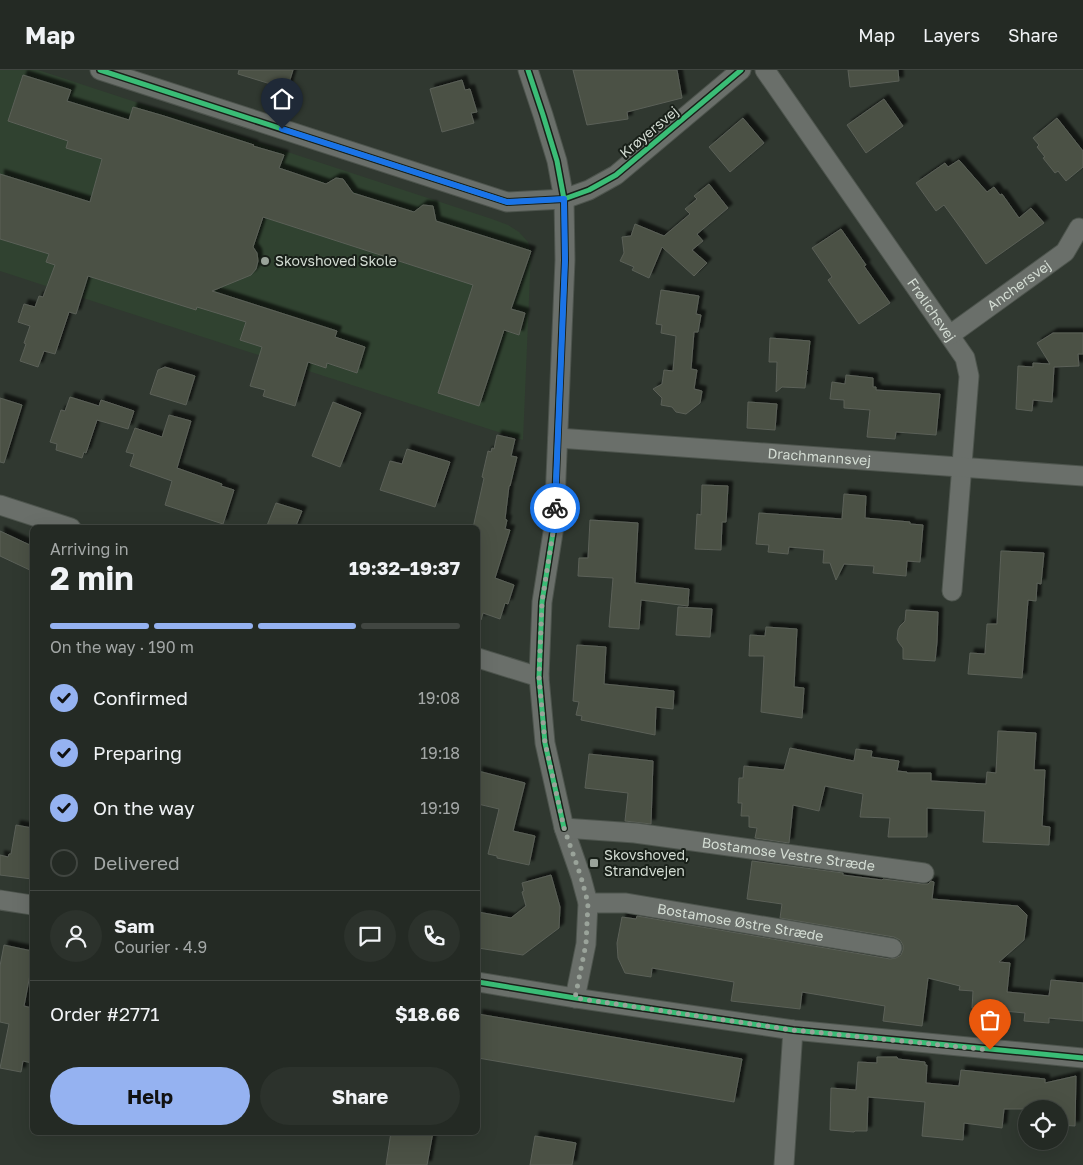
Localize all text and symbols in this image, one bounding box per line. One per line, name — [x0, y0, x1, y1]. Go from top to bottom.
text: Map — [25, 20, 75, 49]
text: Map — [858, 24, 895, 46]
text: Layers — [923, 24, 980, 46]
text: Share — [1008, 24, 1058, 46]
pin — [261, 78, 303, 129]
icon: home — [268, 85, 296, 113]
street label: Krøyersvej — [616, 102, 681, 161]
place label: Skovshoved Skole — [275, 252, 397, 269]
marker: Skovshoved Skole — [259, 255, 271, 267]
street label: Anchersvej — [983, 256, 1054, 314]
street label: Frølichsvej — [904, 275, 960, 345]
street label: Drachmannsvej — [767, 444, 872, 469]
courier — [530, 483, 580, 533]
icon: bike — [541, 494, 569, 522]
text: Arriving in — [50, 539, 129, 559]
text: 19:32–19:37 — [349, 556, 460, 579]
text: 2 min — [50, 559, 134, 597]
text: On the way · 190 m — [50, 637, 194, 657]
icon: check — [50, 684, 78, 712]
text: Confirmed — [93, 686, 188, 709]
text: 19:08 — [418, 688, 460, 708]
icon: check — [50, 739, 78, 767]
text: Preparing — [93, 741, 182, 764]
text: 19:18 — [420, 743, 460, 763]
icon: check — [50, 794, 78, 822]
text: On the way — [93, 796, 195, 819]
text: 19:19 — [420, 798, 460, 818]
street label: Bostamose Vestre Stræde — [701, 833, 876, 874]
place label: Skovshoved, Strandvejen — [604, 846, 689, 879]
text: Delivered — [93, 851, 180, 874]
marker: Skovshoved, Strandvejen — [588, 857, 600, 869]
street label: Bostamose Østre Stræde — [656, 899, 825, 944]
button: person — [50, 910, 102, 962]
button: chat — [344, 910, 396, 962]
button: phone — [408, 910, 460, 962]
text: Sam — [114, 914, 154, 937]
text: Courier · 4.9 — [114, 937, 207, 957]
pin — [969, 999, 1011, 1050]
text: Order #2771 — [50, 1002, 159, 1025]
text: $18.66 — [395, 1002, 460, 1025]
icon: bag — [976, 1006, 1004, 1034]
button: Help — [50, 1067, 250, 1125]
button: Share — [260, 1067, 460, 1125]
map controls — [1018, 1100, 1068, 1150]
button: locate — [1018, 1100, 1068, 1150]

